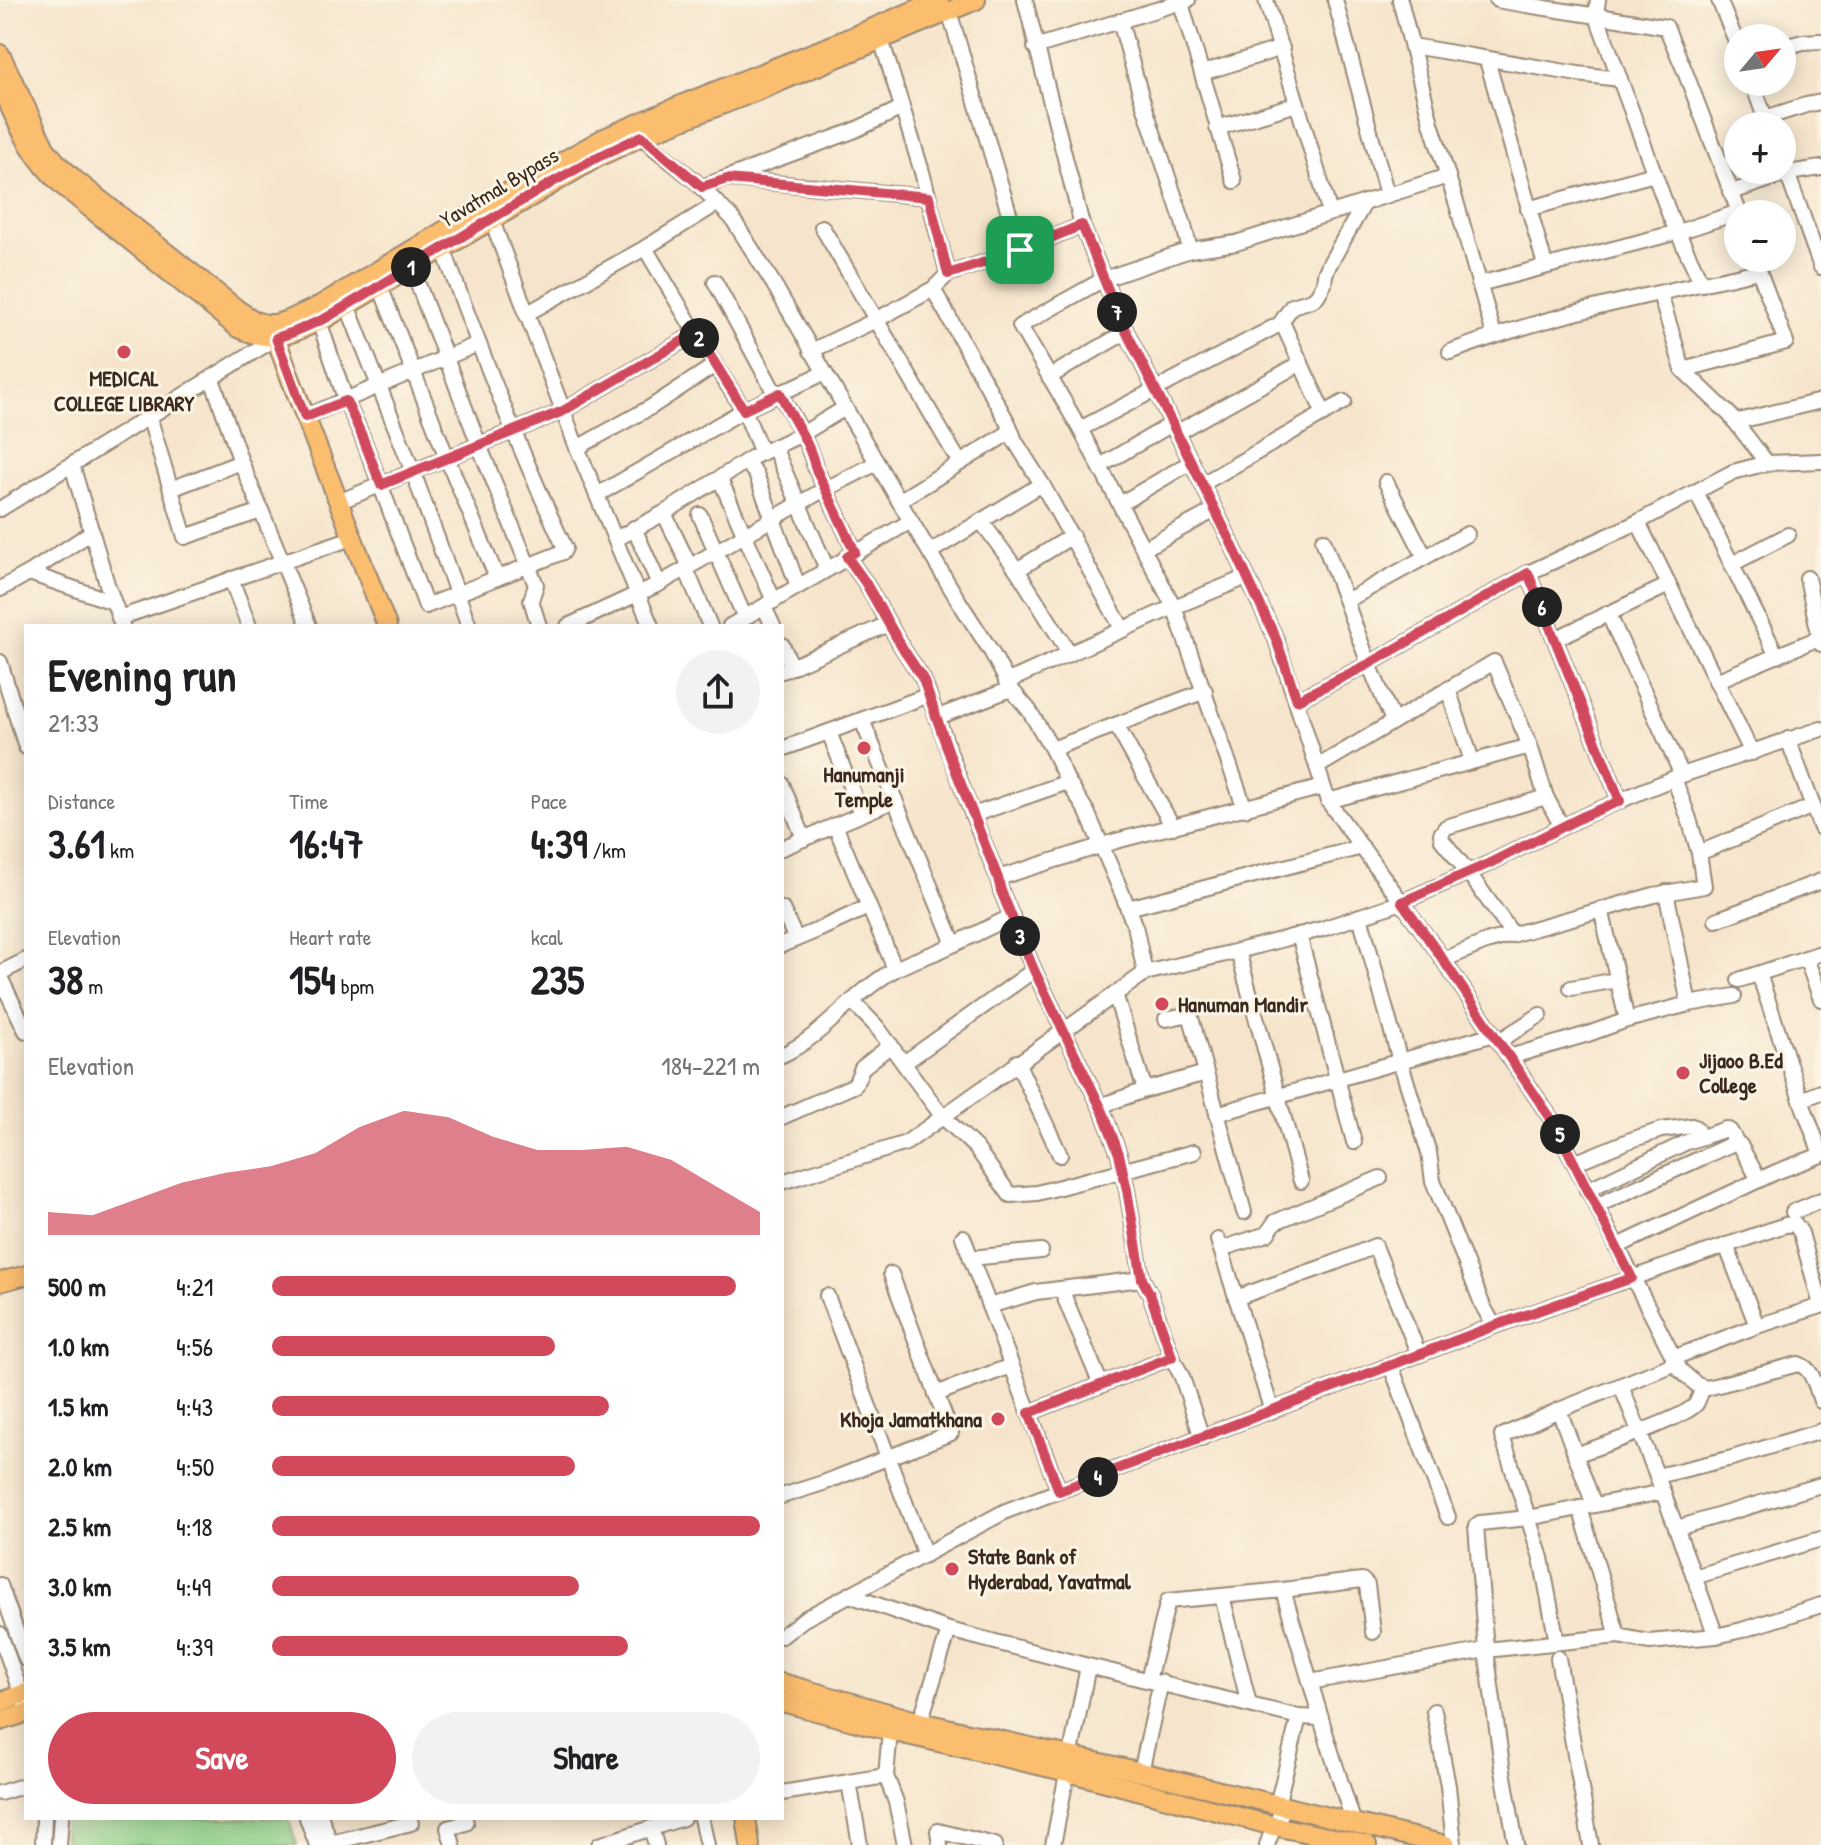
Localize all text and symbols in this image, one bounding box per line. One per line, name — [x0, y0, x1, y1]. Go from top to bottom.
north arrow — [1724, 24, 1796, 96]
map controls — [1724, 24, 1796, 272]
button: + — [1724, 112, 1796, 184]
street label: Yavatmal Bypass — [434, 140, 564, 234]
button: − — [1724, 200, 1796, 272]
pin — [986, 216, 1054, 284]
icon: arrive — [998, 228, 1042, 272]
pin: 1 — [391, 247, 431, 287]
text: 1 — [407, 252, 415, 282]
pin: 7 — [1097, 292, 1137, 332]
text: 7 — [1112, 297, 1122, 327]
pin: 2 — [679, 318, 719, 358]
text: 2 — [694, 323, 704, 353]
marker: MEDICAL COLLEGE LIBRARY — [115, 343, 133, 361]
place label: MEDICAL COLLEGE LIBRARY — [54, 363, 195, 418]
pin: 6 — [1522, 587, 1562, 627]
text: 6 — [1538, 592, 1546, 622]
text: Evening run — [48, 645, 236, 705]
button: share — [676, 650, 760, 734]
text: 21:33 — [48, 705, 99, 740]
marker: Hanumanji Temple — [855, 739, 873, 757]
place label: Hanumanji Temple — [823, 759, 905, 815]
text: Distance — [48, 786, 115, 816]
text: Time — [289, 786, 328, 816]
text: Pace — [531, 786, 567, 816]
text: 3.61 — [48, 816, 105, 870]
text: 16:47 — [289, 816, 364, 870]
text: 4:39 — [531, 816, 588, 870]
text: km — [105, 835, 134, 865]
text: /km — [588, 835, 626, 865]
pin: 3 — [1000, 916, 1040, 956]
text: 3 — [1015, 921, 1025, 951]
text: Elevation — [48, 922, 121, 952]
text: Heart rate — [289, 922, 372, 952]
text: kcal — [531, 922, 563, 952]
text: 38 — [48, 952, 83, 1006]
text: 154 — [289, 952, 336, 1006]
text: 235 — [531, 952, 584, 1006]
text: m — [83, 971, 103, 1001]
text: bpm — [336, 971, 374, 1001]
place label: Hanuman Mandir — [1178, 989, 1308, 1019]
marker: Hanuman Mandir — [1153, 995, 1171, 1013]
place label: Jijaoo B.Ed College — [1699, 1045, 1783, 1101]
text: Elevation — [48, 1048, 134, 1083]
text: 184–221 m — [661, 1048, 760, 1083]
marker: Jijaoo B.Ed College — [1674, 1064, 1692, 1082]
pin: 5 — [1540, 1114, 1580, 1154]
text: 5 — [1555, 1119, 1565, 1149]
text: 500 m — [48, 1269, 106, 1304]
text: 4:21 — [176, 1269, 213, 1304]
text: 1.0 km — [48, 1329, 109, 1364]
text: 4:56 — [176, 1329, 213, 1364]
text: 1.5 km — [48, 1389, 108, 1424]
text: 4:43 — [176, 1389, 213, 1424]
place label: Khoja Jamatkhana — [840, 1404, 982, 1434]
marker: Khoja Jamatkhana — [989, 1410, 1007, 1428]
text: 2.0 km — [48, 1449, 112, 1484]
text: 4:50 — [176, 1449, 214, 1484]
pin: 4 — [1078, 1457, 1118, 1497]
text: 4 — [1094, 1462, 1102, 1492]
text: 2.5 km — [48, 1509, 111, 1544]
text: 4:18 — [176, 1509, 212, 1544]
place label: State Bank of Hyderabad, Yavatmal — [968, 1541, 1132, 1597]
marker: State Bank of Hyderabad, Yavatmal — [943, 1560, 961, 1578]
text: 3.0 km — [48, 1569, 111, 1604]
text: 4:49 — [176, 1569, 211, 1604]
text: 3.5 km — [48, 1629, 111, 1664]
text: 4:39 — [176, 1629, 213, 1664]
button: Save — [48, 1712, 396, 1804]
button: Share — [412, 1712, 760, 1804]

